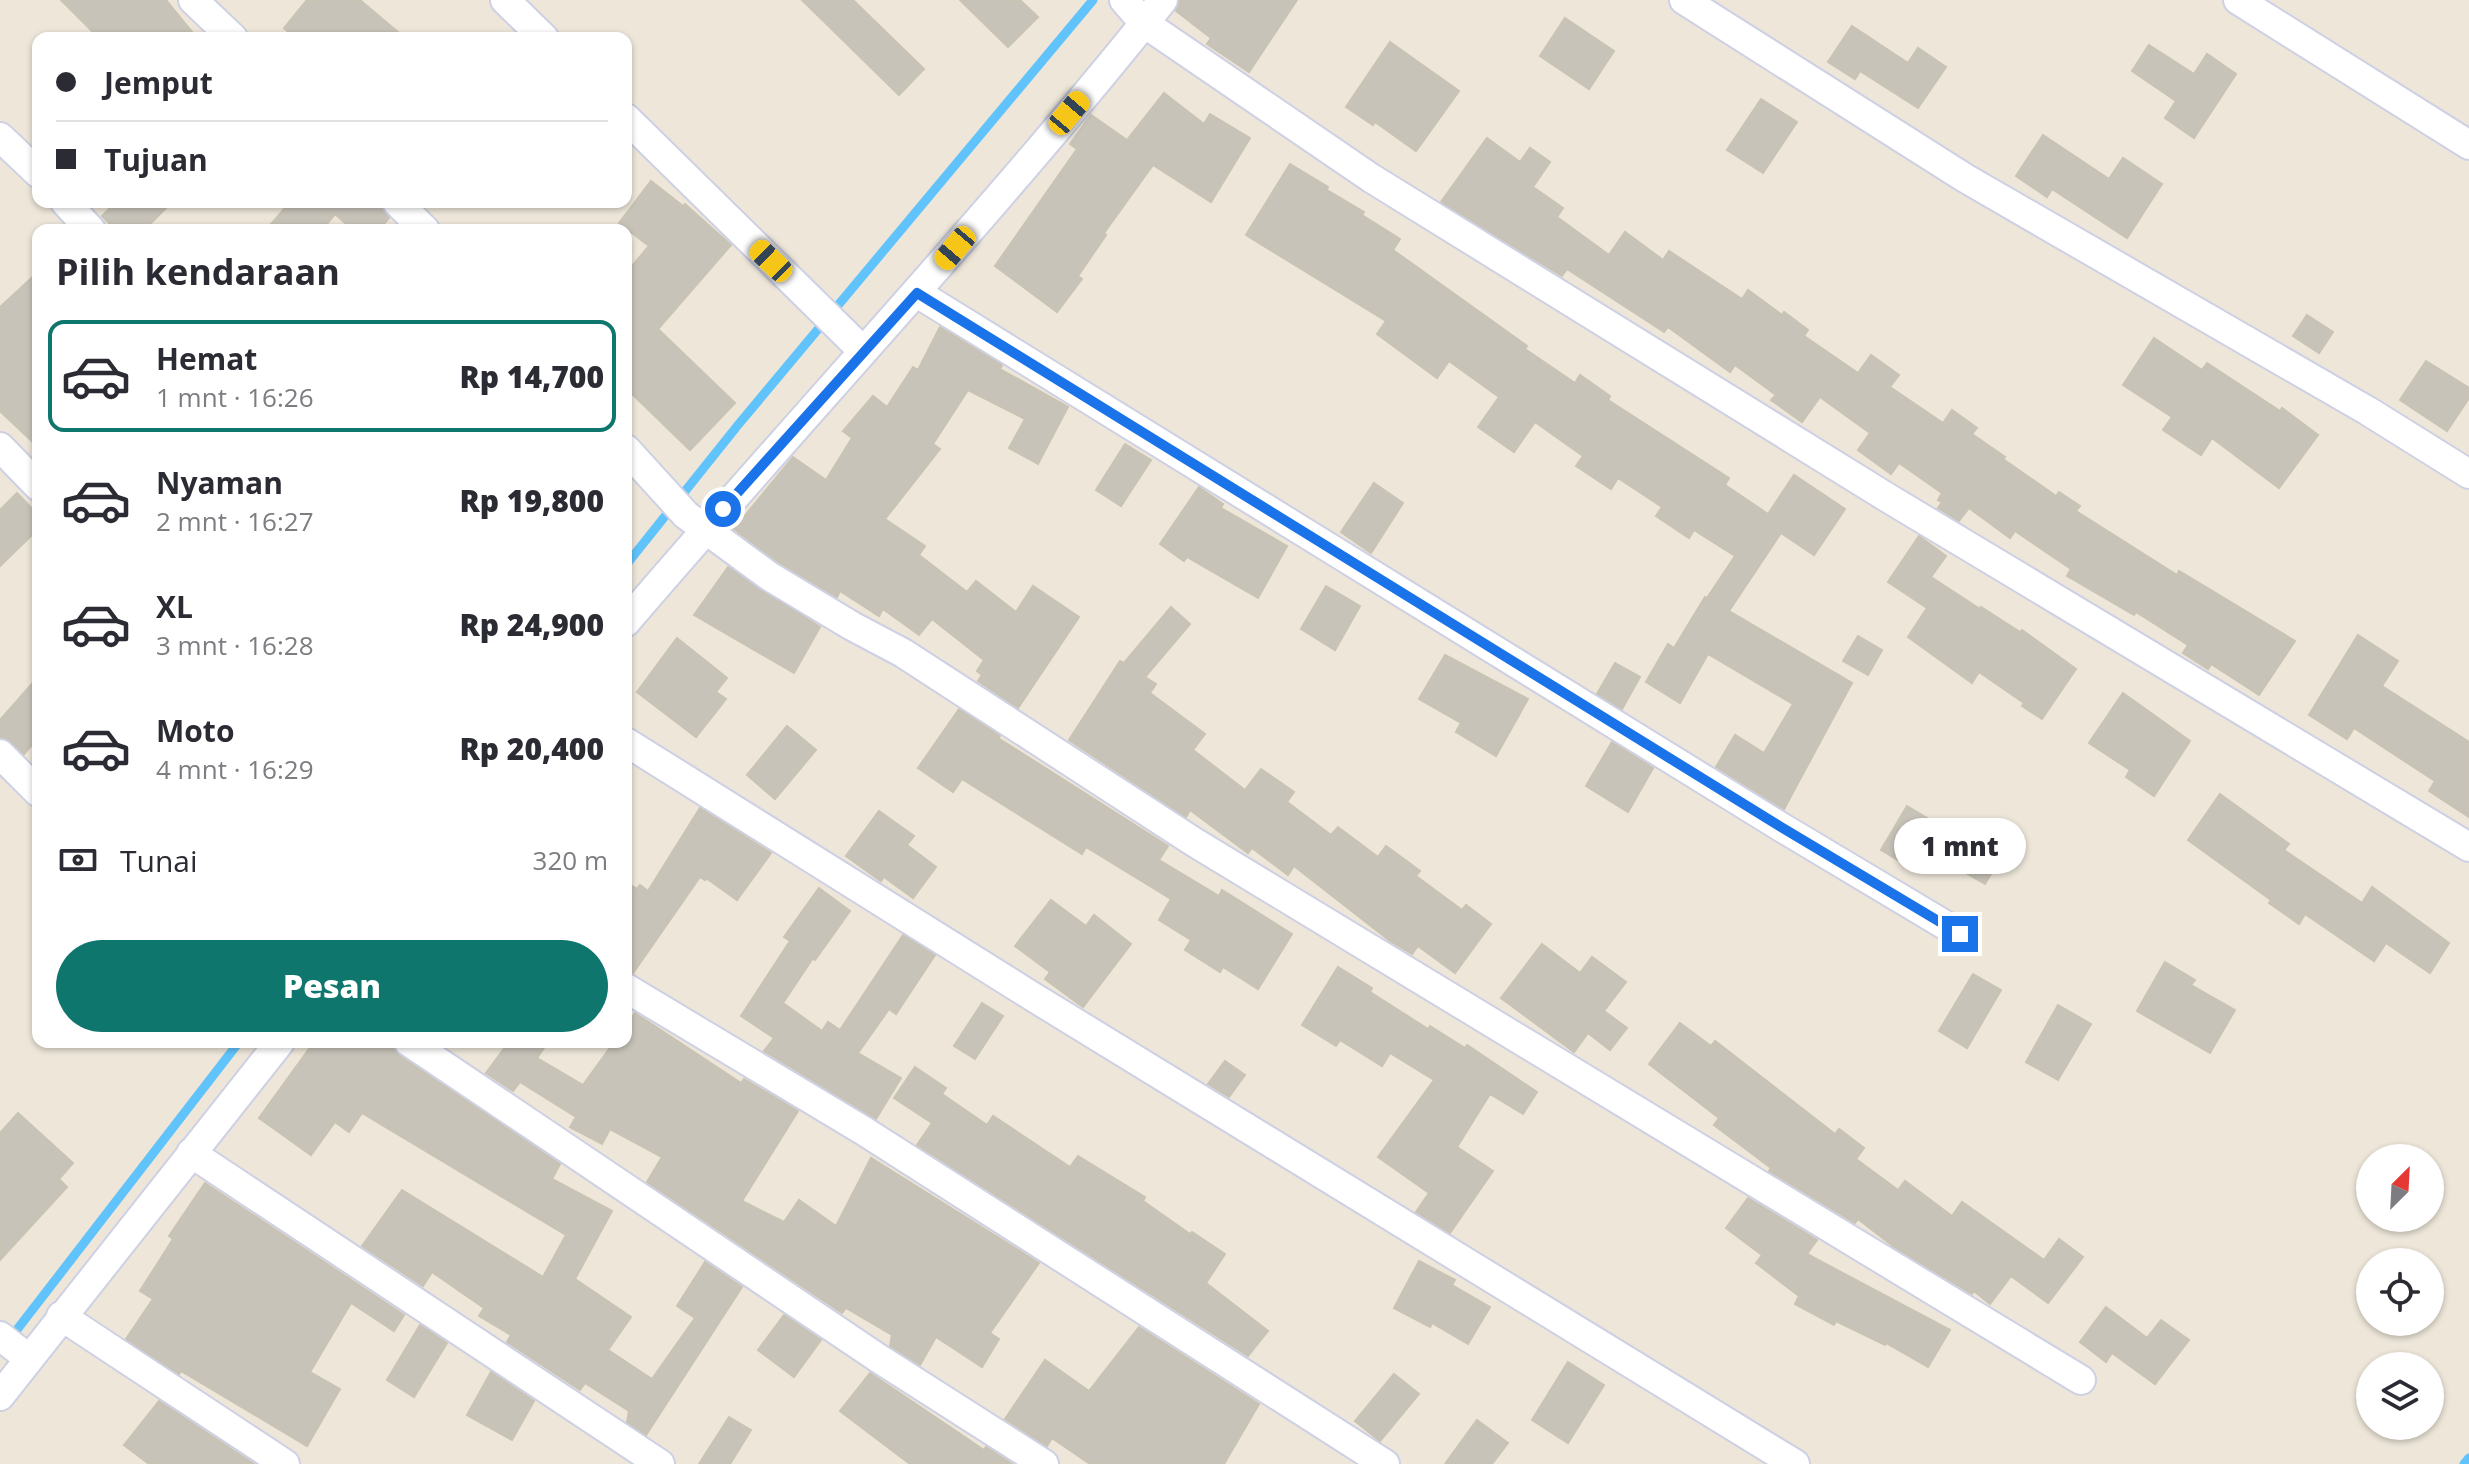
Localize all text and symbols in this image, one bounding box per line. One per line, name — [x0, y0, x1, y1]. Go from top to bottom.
text: Jemput — [104, 62, 213, 103]
car — [1044, 87, 1094, 139]
text: Tujuan — [104, 139, 208, 180]
car — [930, 222, 980, 274]
car — [745, 236, 797, 286]
text: Pilih kendaraan — [56, 247, 340, 296]
text: Hemat — [156, 338, 257, 379]
icon: car — [60, 340, 132, 412]
text: Rp 14,700 — [459, 356, 604, 397]
text: 1 mnt · 16:26 — [156, 379, 314, 415]
text: Nyaman — [156, 462, 283, 503]
icon: car — [60, 464, 132, 536]
text: Rp 19,800 — [459, 480, 604, 521]
route start — [705, 491, 741, 527]
text: 2 mnt · 16:27 — [156, 503, 314, 539]
text: XL — [156, 586, 193, 627]
icon: car — [60, 588, 132, 660]
text: Rp 24,900 — [459, 604, 604, 645]
text: 3 mnt · 16:28 — [156, 627, 314, 663]
text: Moto — [156, 710, 234, 751]
icon: car — [60, 712, 132, 784]
text: Rp 20,400 — [459, 728, 604, 769]
text: 4 mnt · 16:29 — [156, 751, 314, 787]
callout: 1 mnt — [1894, 818, 2026, 874]
text: 1 mnt — [1921, 828, 1999, 864]
icon: cash — [56, 838, 100, 882]
text: Tunai — [120, 840, 198, 881]
text: 320 m — [533, 842, 608, 878]
route end — [1942, 916, 1978, 952]
button: Pesan — [56, 940, 608, 1032]
north arrow — [2356, 1144, 2444, 1232]
map controls — [2356, 1144, 2444, 1440]
button: locate — [2356, 1248, 2444, 1336]
button: layers — [2356, 1352, 2444, 1440]

